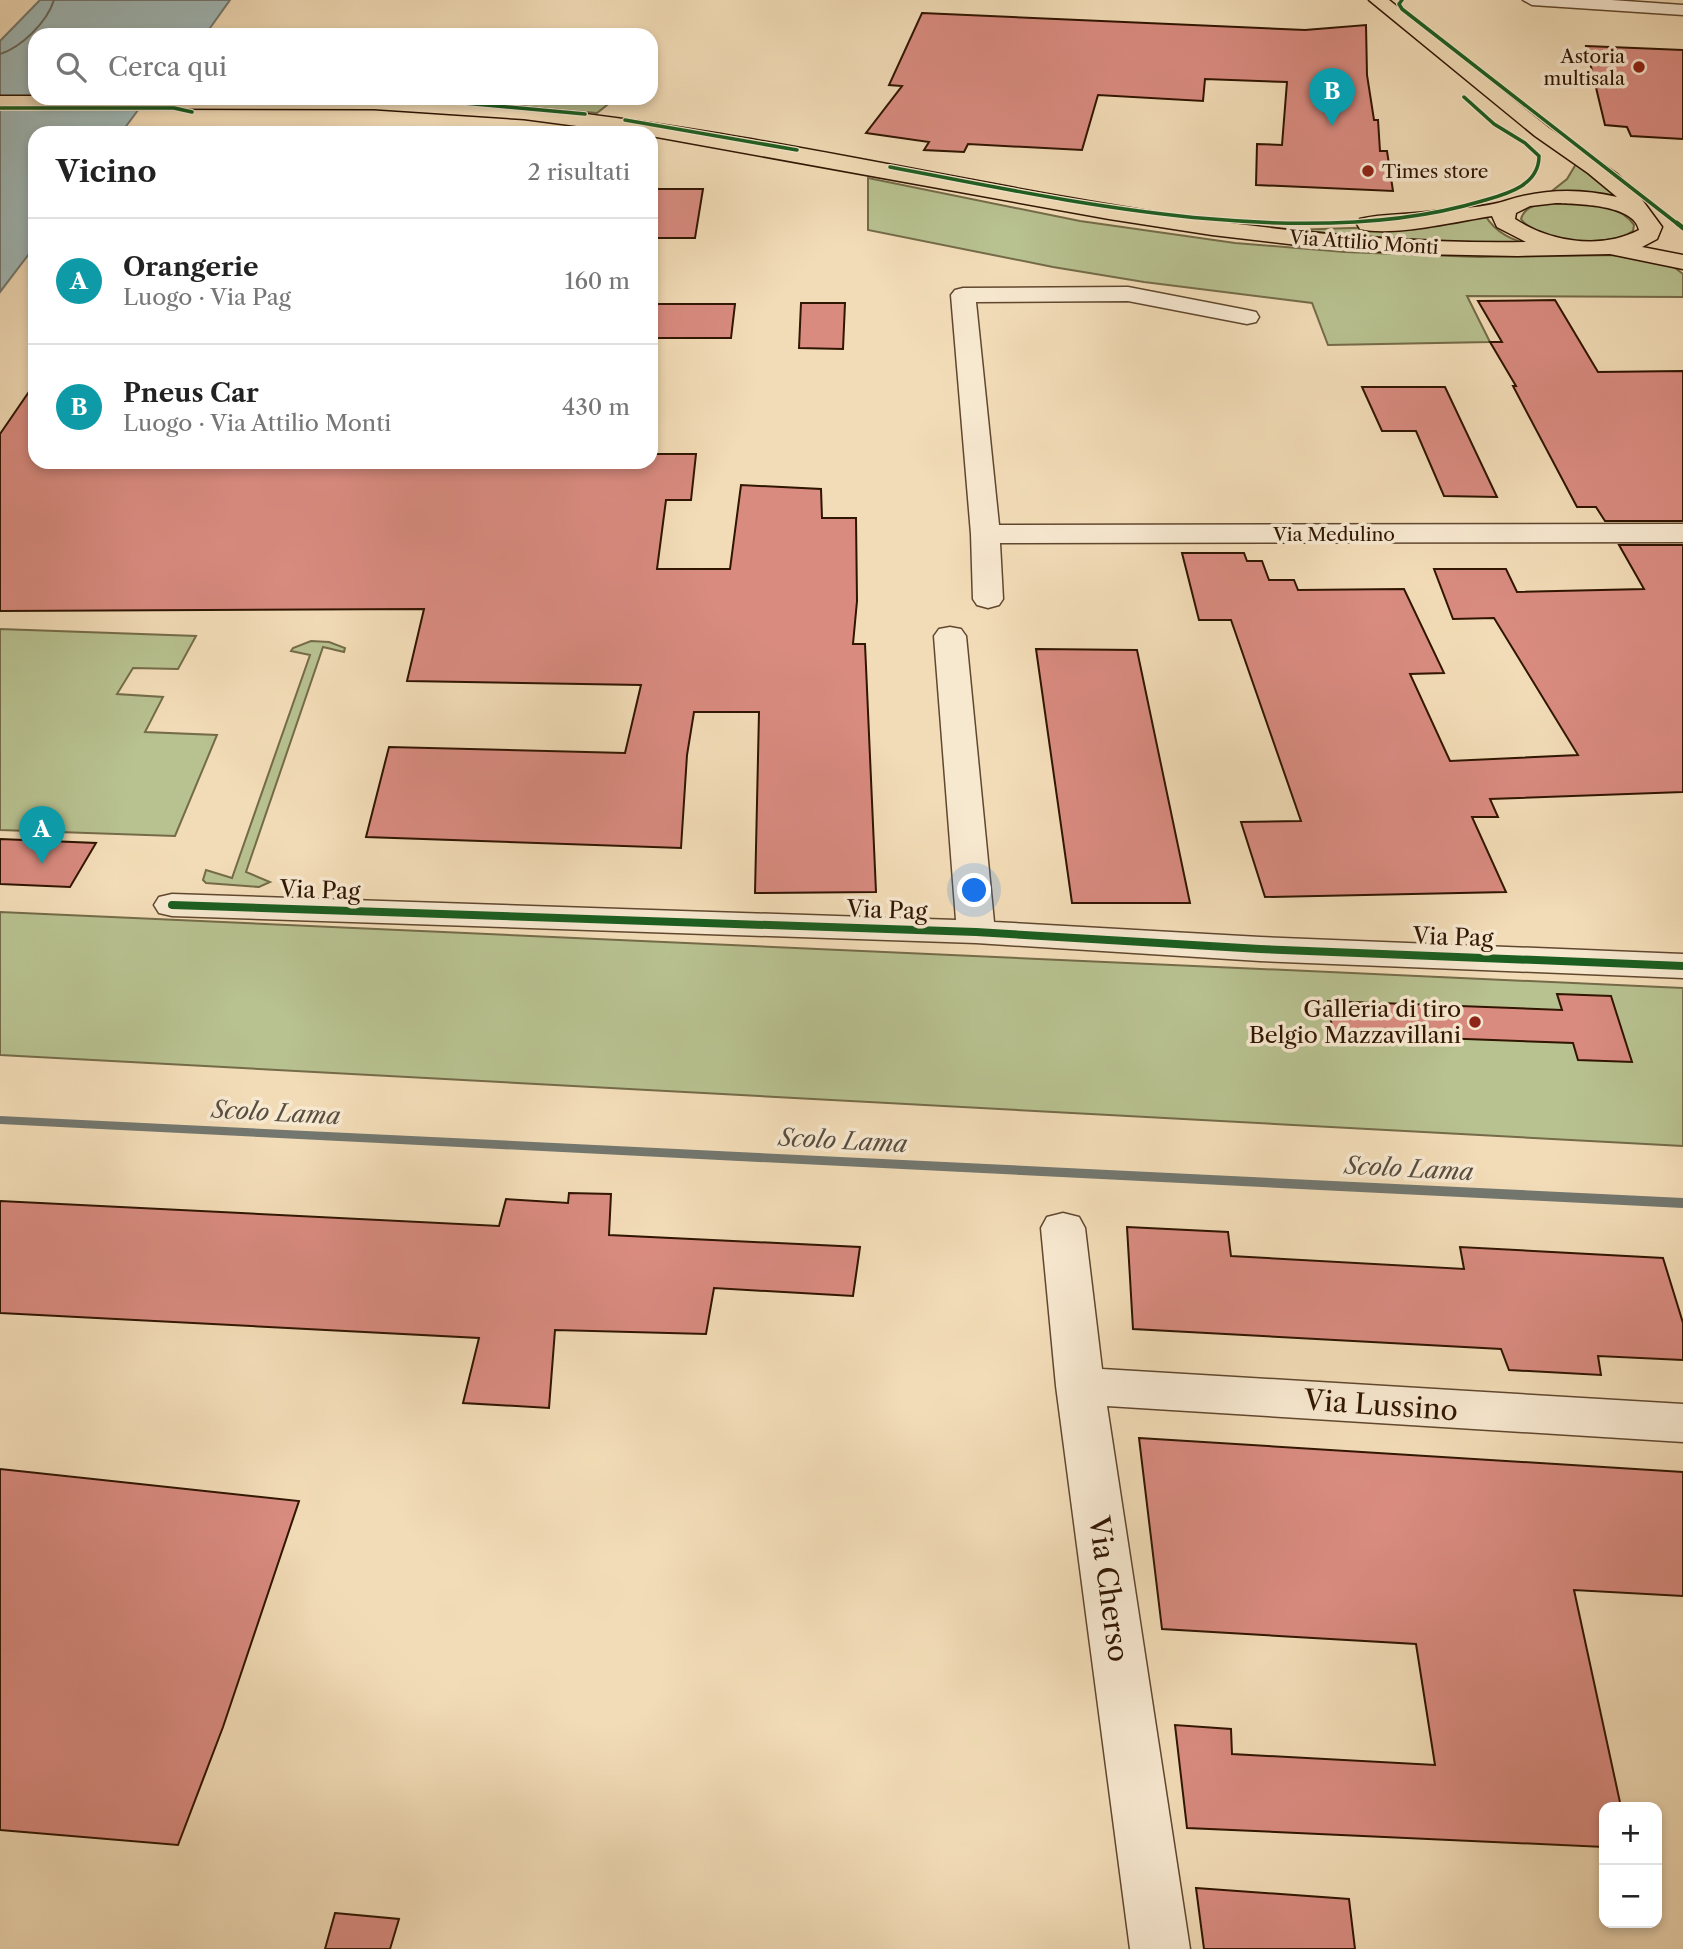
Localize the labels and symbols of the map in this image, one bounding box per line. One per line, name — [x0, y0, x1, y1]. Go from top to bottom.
place label: Astoria multisala — [1543, 45, 1625, 90]
marker: Astoria multisala — [1631, 59, 1647, 75]
pin: B — [1309, 68, 1355, 126]
place label: Times store — [1382, 160, 1488, 183]
marker: Times store — [1360, 163, 1376, 179]
street label: Via Attilio Monti — [1288, 226, 1440, 259]
street label: Via Medulino — [1272, 523, 1395, 546]
pin: A — [19, 806, 65, 864]
your location — [957, 873, 991, 907]
street label: Via Pag — [278, 875, 362, 905]
street label: Via Pag — [845, 895, 929, 925]
street label: Via Pag — [1411, 922, 1495, 952]
place label: Galleria di tiro Belgio Mazzavillani — [1249, 995, 1461, 1049]
marker: Galleria di tiro Belgio Mazzavillani — [1467, 1014, 1483, 1030]
water label: Scolo Lama — [209, 1095, 341, 1130]
water label: Scolo Lama — [776, 1123, 908, 1158]
water label: Scolo Lama — [1342, 1151, 1474, 1186]
street label: Via Lussino — [1302, 1383, 1459, 1427]
street label: Via Cherso — [1082, 1513, 1136, 1664]

